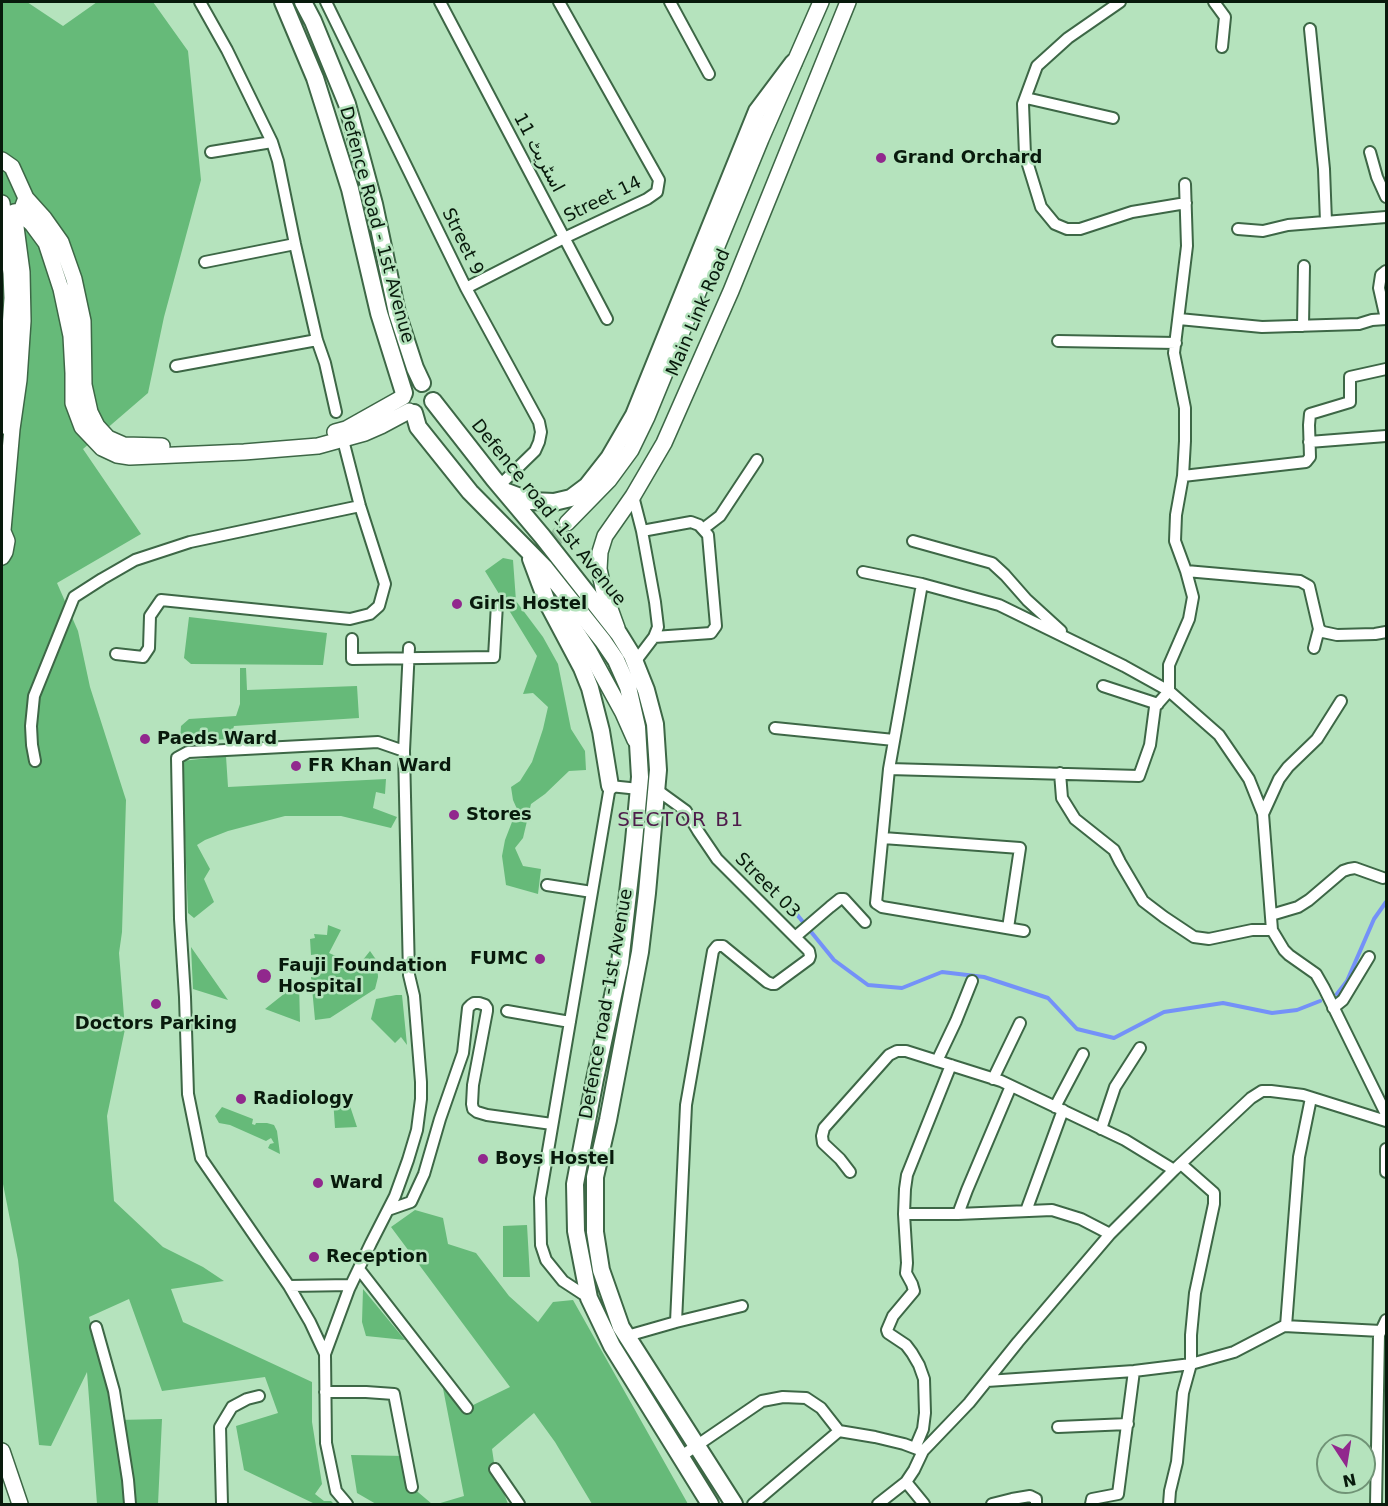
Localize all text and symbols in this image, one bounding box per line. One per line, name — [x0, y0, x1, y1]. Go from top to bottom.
street label: Defence Road - 1st Avenue — [334, 104, 418, 346]
street label: اسٹریٹ 11 — [508, 110, 568, 196]
place label: Grand Orchard — [893, 147, 1042, 169]
marker: Grand Orchard — [874, 151, 888, 165]
street label: Street 14 — [561, 172, 645, 228]
street label: Street 9 — [437, 205, 487, 279]
street label: Main Link Road — [662, 246, 736, 380]
street label: Defence road -1st Avenue — [466, 415, 630, 611]
place label: Girls Hostel — [469, 593, 587, 615]
marker: Girls Hostel — [450, 597, 464, 611]
place label: Paeds Ward — [157, 728, 277, 750]
marker: Paeds Ward — [138, 732, 152, 746]
place label: FR Khan Ward — [308, 755, 452, 777]
marker: FR Khan Ward — [289, 759, 303, 773]
place label: Stores — [466, 804, 532, 826]
marker: Stores — [447, 808, 461, 822]
district label: SECTOR B1 — [617, 809, 745, 833]
street label: Street 03 — [730, 849, 804, 923]
street label: Defence road -1st Avenue — [576, 887, 638, 1121]
place label: FUMC — [470, 948, 528, 970]
marker: FUMC — [533, 952, 547, 966]
place label: Fauji Foundation Hospital — [278, 955, 447, 998]
marker: Fauji Foundation Hospital — [255, 967, 273, 985]
marker: Doctors Parking — [149, 997, 163, 1011]
place label: Doctors Parking — [75, 1013, 237, 1035]
place label: Radiology — [253, 1088, 354, 1110]
marker: Radiology — [234, 1092, 248, 1106]
place label: Boys Hostel — [495, 1148, 615, 1170]
marker: Boys Hostel — [476, 1152, 490, 1166]
place label: Ward — [330, 1172, 383, 1194]
marker: Ward — [311, 1176, 325, 1190]
place label: Reception — [326, 1246, 428, 1268]
marker: Reception — [307, 1250, 321, 1264]
north arrow — [1316, 1434, 1376, 1494]
text: N — [1341, 1469, 1358, 1491]

